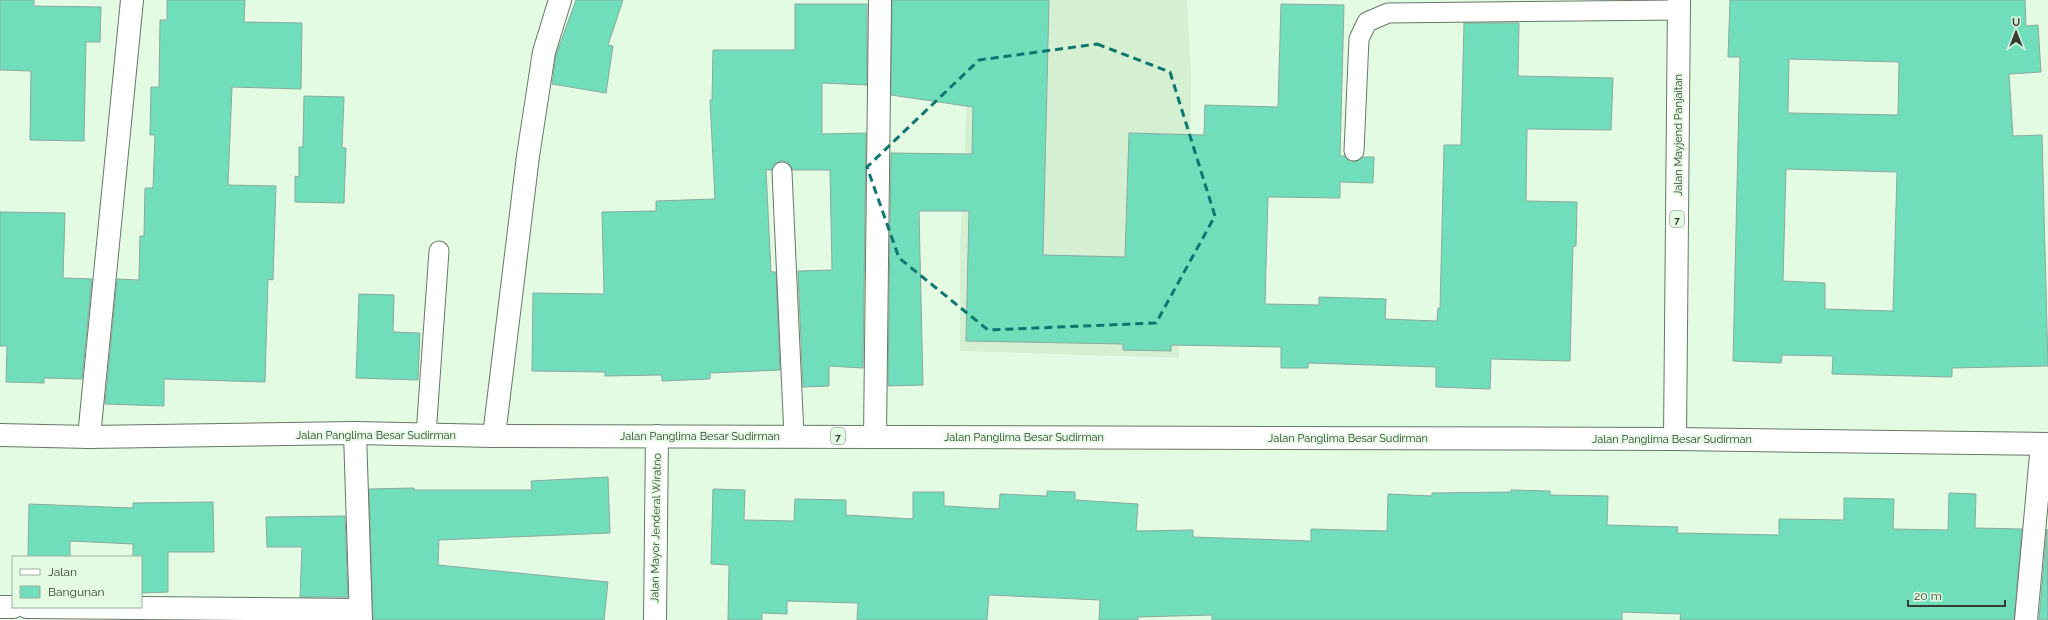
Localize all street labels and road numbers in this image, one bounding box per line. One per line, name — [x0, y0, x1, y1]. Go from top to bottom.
street label: Jalan Mayjend Panjaitan — [1672, 74, 1685, 196]
road number: 7 — [1670, 211, 1684, 227]
road number: 7 — [831, 428, 845, 444]
street label: Jalan Panglima Besar Sudirman — [296, 429, 456, 442]
street label: Jalan Panglima Besar Sudirman — [620, 430, 780, 443]
street label: Jalan Panglima Besar Sudirman — [944, 431, 1104, 444]
street label: Jalan Panglima Besar Sudirman — [1268, 432, 1428, 445]
street label: Jalan Panglima Besar Sudirman — [1592, 433, 1752, 446]
street label: Jalan Mayor Jenderal Wiratno — [648, 453, 664, 603]

